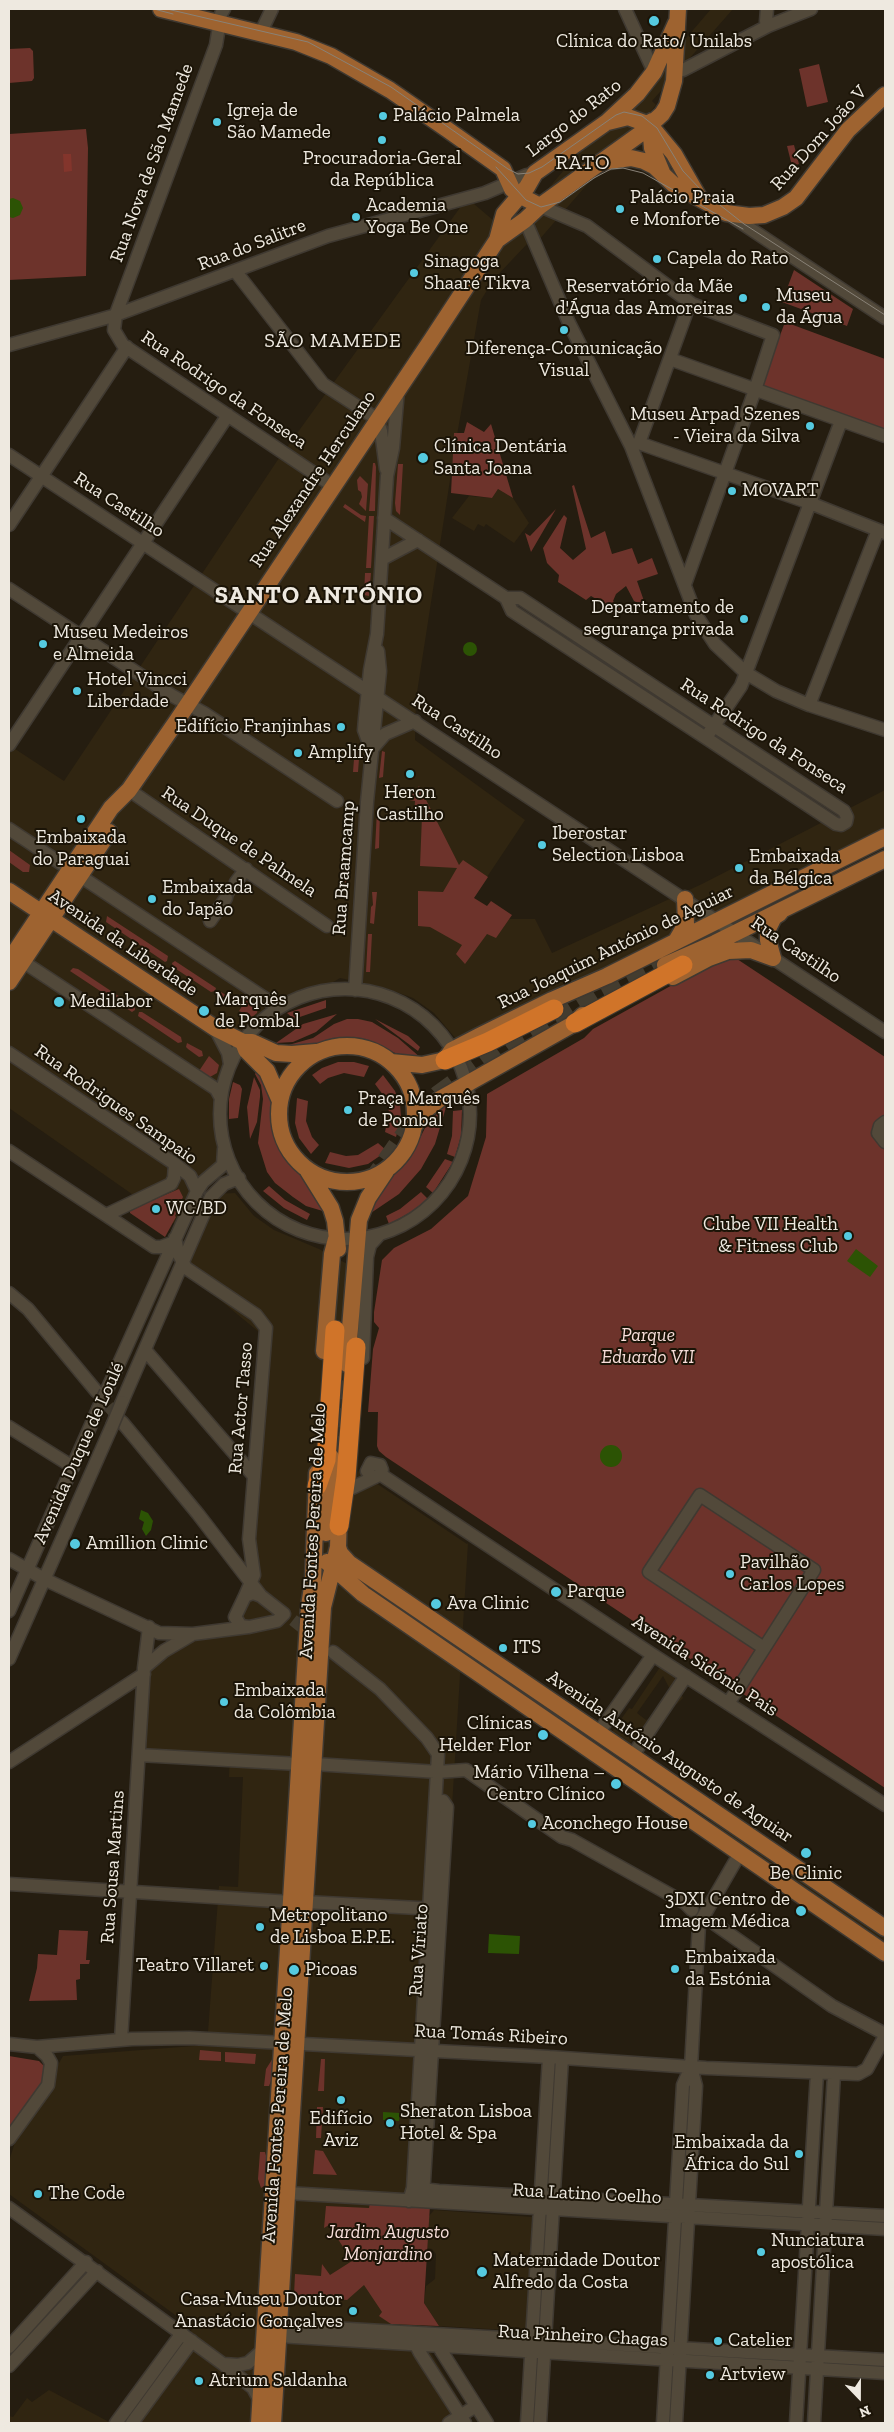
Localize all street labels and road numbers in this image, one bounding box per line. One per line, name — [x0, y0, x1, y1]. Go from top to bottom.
street label: Rua Nova de São Mamede — [105, 61, 199, 265]
street label: Largo do Rato — [522, 74, 626, 162]
street label: Rua Dom João V — [766, 81, 872, 195]
street label: Rua do Salitre — [195, 214, 309, 276]
street label: Rua Rodrigo da Fonseca — [137, 326, 311, 454]
street label: Rua Alexandre Herculano — [245, 386, 381, 572]
street label: Rua Castilho — [69, 467, 169, 543]
street label: Rua Rodrigo da Fonseca — [676, 673, 852, 799]
street label: Rua Castilho — [407, 689, 507, 765]
street label: Rua Duque de Palmela — [157, 782, 321, 902]
street label: Rua Braamcamp — [328, 800, 360, 936]
street label: Rua Joaquim António de Aguiar — [494, 880, 738, 1014]
street label: Avenida da Liberdade — [44, 884, 202, 1002]
street label: Rua Castilho — [747, 912, 845, 988]
street label: Rua Rodrigues Sampaio — [30, 1040, 202, 1170]
street label: Rua Actor Tasso — [224, 1341, 258, 1475]
street label: Avenida Duque de Loulé — [29, 1359, 129, 1547]
street label: Avenida Fontes Pereira de Melo — [295, 1403, 331, 1659]
street label: Avenida Sidónio Pais — [628, 1610, 782, 1722]
street label: Avenida António Augusto de Aguiar — [542, 1666, 798, 1848]
street label: Rua Sousa Martins — [96, 1790, 130, 1944]
street label: Rua Viriato — [404, 1903, 434, 1997]
street label: Avenida Fontes Pereira de Melo — [258, 1986, 298, 2244]
street label: Rua Tomás Ribeiro — [414, 2020, 568, 2050]
street label: Rua Latino Coelho — [512, 2179, 662, 2209]
street label: Rua Pinheiro Chagas — [498, 2320, 668, 2352]

